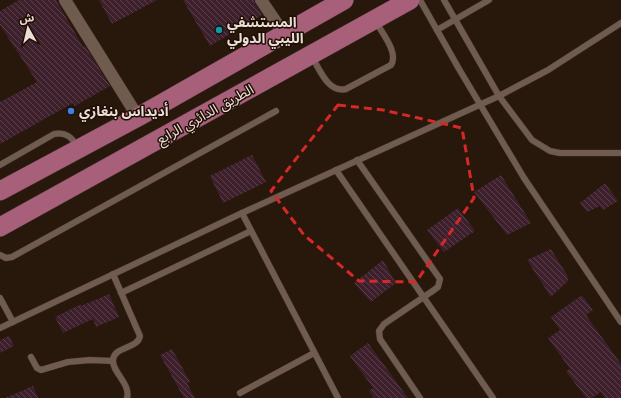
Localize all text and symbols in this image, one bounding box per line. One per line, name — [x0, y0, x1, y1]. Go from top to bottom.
north arrow — [8, 8, 48, 48]
text: ش — [18, 10, 35, 26]
place label: المستشفي الليبي الدولي — [227, 13, 304, 49]
marker: المستشفي الليبي الدولي — [214, 25, 224, 35]
street label: الطريق الدائري الرابع — [153, 80, 258, 150]
place label: أديداس بنغازي — [79, 102, 169, 122]
marker: أديداس بنغازي — [66, 106, 76, 116]

